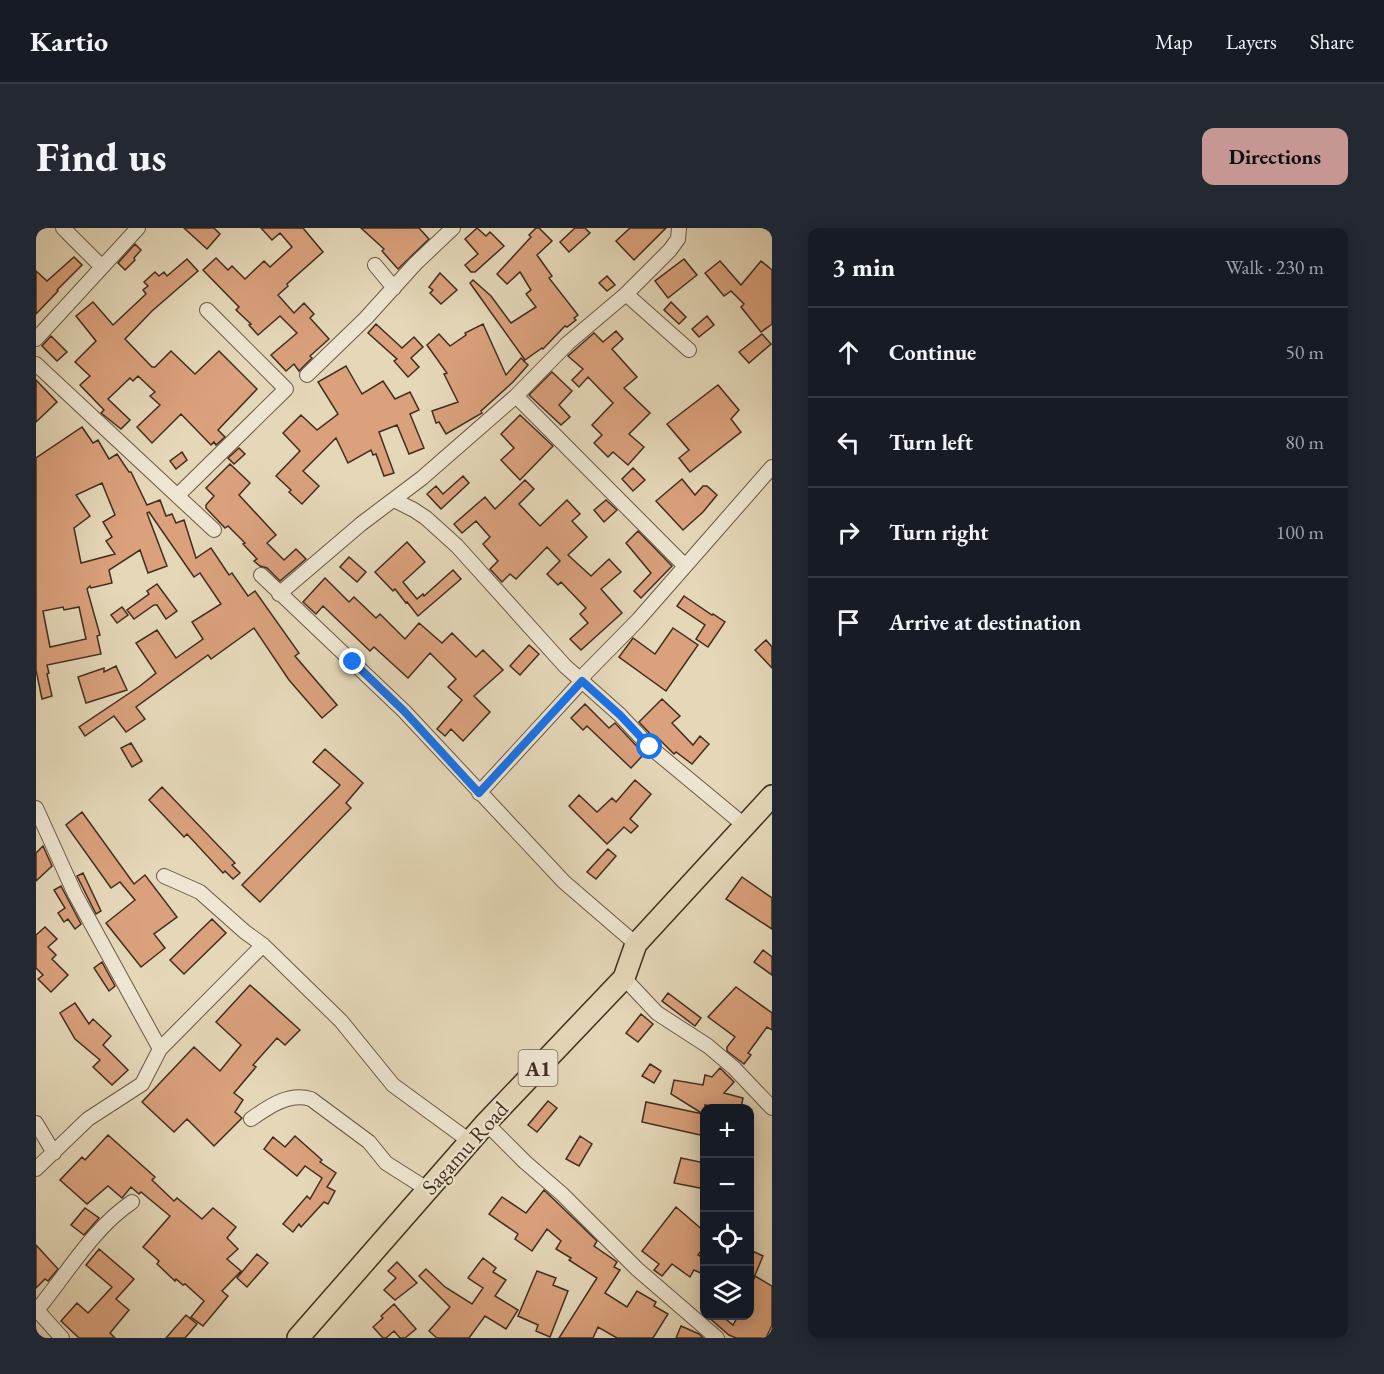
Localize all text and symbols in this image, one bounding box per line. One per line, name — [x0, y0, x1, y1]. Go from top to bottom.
text: Kartio — [30, 23, 108, 59]
text: Map — [1155, 28, 1193, 55]
text: Layers — [1226, 28, 1277, 55]
text: Share — [1310, 28, 1354, 55]
button: Directions — [1202, 128, 1348, 185]
text: Find us — [36, 129, 167, 184]
text: 3 min — [832, 250, 895, 284]
text: Walk · 230 m — [1225, 254, 1324, 280]
icon: ahead — [832, 336, 865, 369]
text: Continue — [889, 338, 976, 367]
text: 50 m — [1285, 339, 1324, 365]
icon: left — [832, 426, 865, 459]
text: Turn left — [889, 428, 973, 457]
text: 80 m — [1285, 429, 1324, 455]
icon: right — [832, 516, 865, 549]
text: Turn right — [889, 518, 988, 547]
text: 100 m — [1276, 519, 1324, 545]
icon: arrive — [832, 606, 865, 639]
text: Arrive at destination — [889, 608, 1081, 637]
route end — [339, 648, 365, 674]
route start — [636, 733, 662, 759]
road number: A1 — [518, 1050, 558, 1086]
street label: Sagamu Road — [415, 1094, 515, 1201]
map controls — [700, 1104, 754, 1320]
button: + — [700, 1104, 754, 1158]
button: − — [700, 1158, 754, 1212]
button: locate — [700, 1212, 754, 1266]
button: layers — [700, 1266, 754, 1320]

